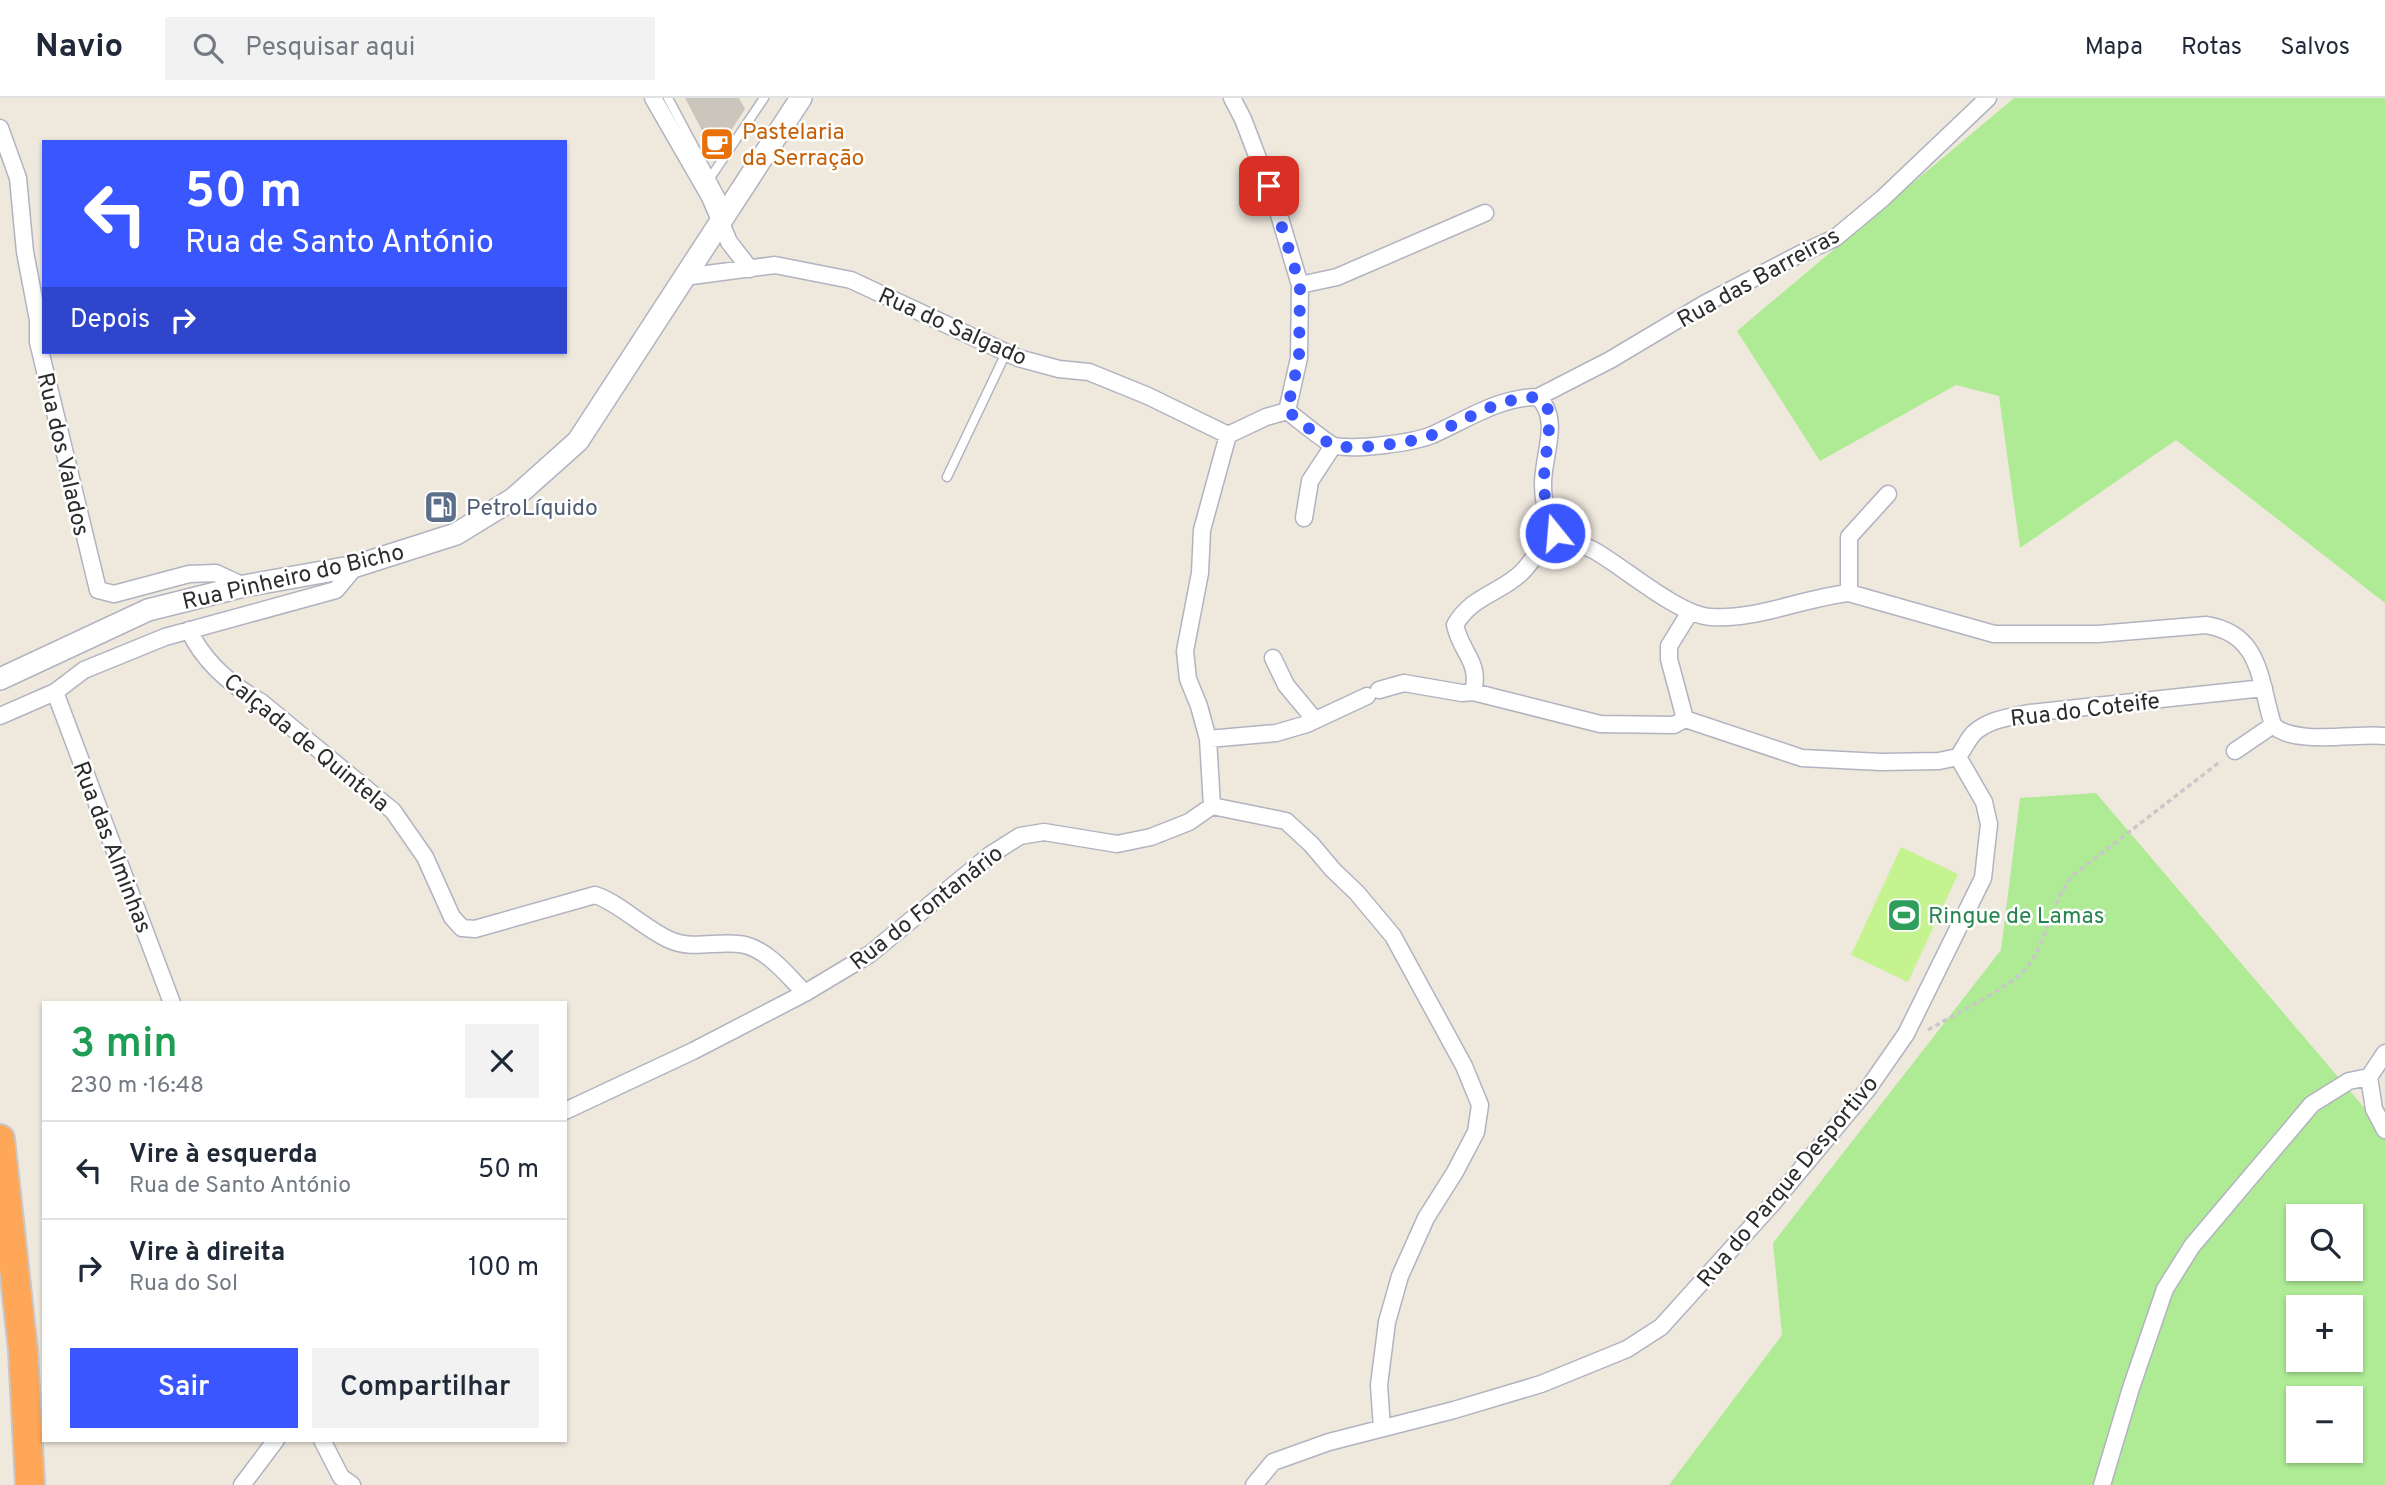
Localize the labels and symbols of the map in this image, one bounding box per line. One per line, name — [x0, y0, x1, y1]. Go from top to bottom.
place label: Pastelaria da Serração — [742, 119, 864, 174]
cafe icon: Pastelaria da Serração — [698, 125, 736, 163]
pin — [1239, 156, 1299, 216]
street label: Rua das Barreiras — [1673, 223, 1846, 336]
street label: Rua do Salgado — [873, 283, 1031, 374]
street label: Rua dos Valados — [29, 370, 94, 539]
fuel station icon: PetroLíquido — [422, 488, 460, 526]
place label: PetroLíquido — [466, 495, 598, 524]
position arrow — [1518, 496, 1592, 570]
street label: Rua Pinheiro do Bicho — [180, 539, 407, 618]
street label: Calçada de Quintela — [217, 668, 394, 820]
street label: Rua do Coteife — [2009, 688, 2162, 735]
street label: Rua das Alminhas — [65, 758, 157, 938]
street label: Rua do Fontanário — [845, 840, 1010, 978]
sports icon: Ringue de Lamas — [1885, 896, 1923, 934]
place label: Ringue de Lamas — [1928, 903, 2104, 932]
street label: Rua do Parque Desportivo — [1692, 1071, 1886, 1294]

